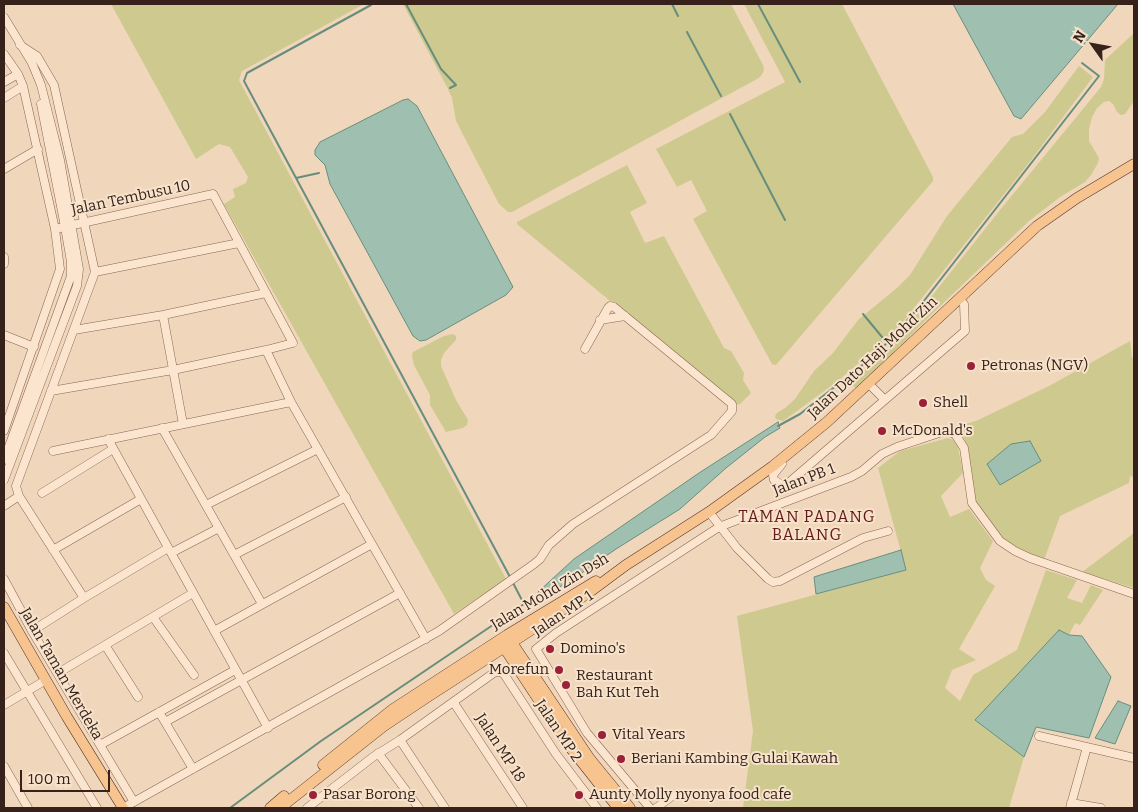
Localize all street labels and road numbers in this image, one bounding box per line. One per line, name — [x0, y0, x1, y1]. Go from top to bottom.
street label: Jalan Tembusu 10 — [70, 177, 192, 219]
street label: Jalan Dato Haji Mohd Zin — [804, 293, 942, 423]
street label: Jalan PB 1 — [770, 460, 838, 500]
street label: Jalan Mohd Zin Dsh — [488, 550, 612, 634]
street label: Jalan MP 1 — [529, 587, 597, 641]
street label: Jalan Taman Merdeka — [16, 605, 106, 743]
street label: Jalan MP 2 — [531, 696, 585, 766]
street label: Jalan MP 18 — [471, 710, 529, 786]

